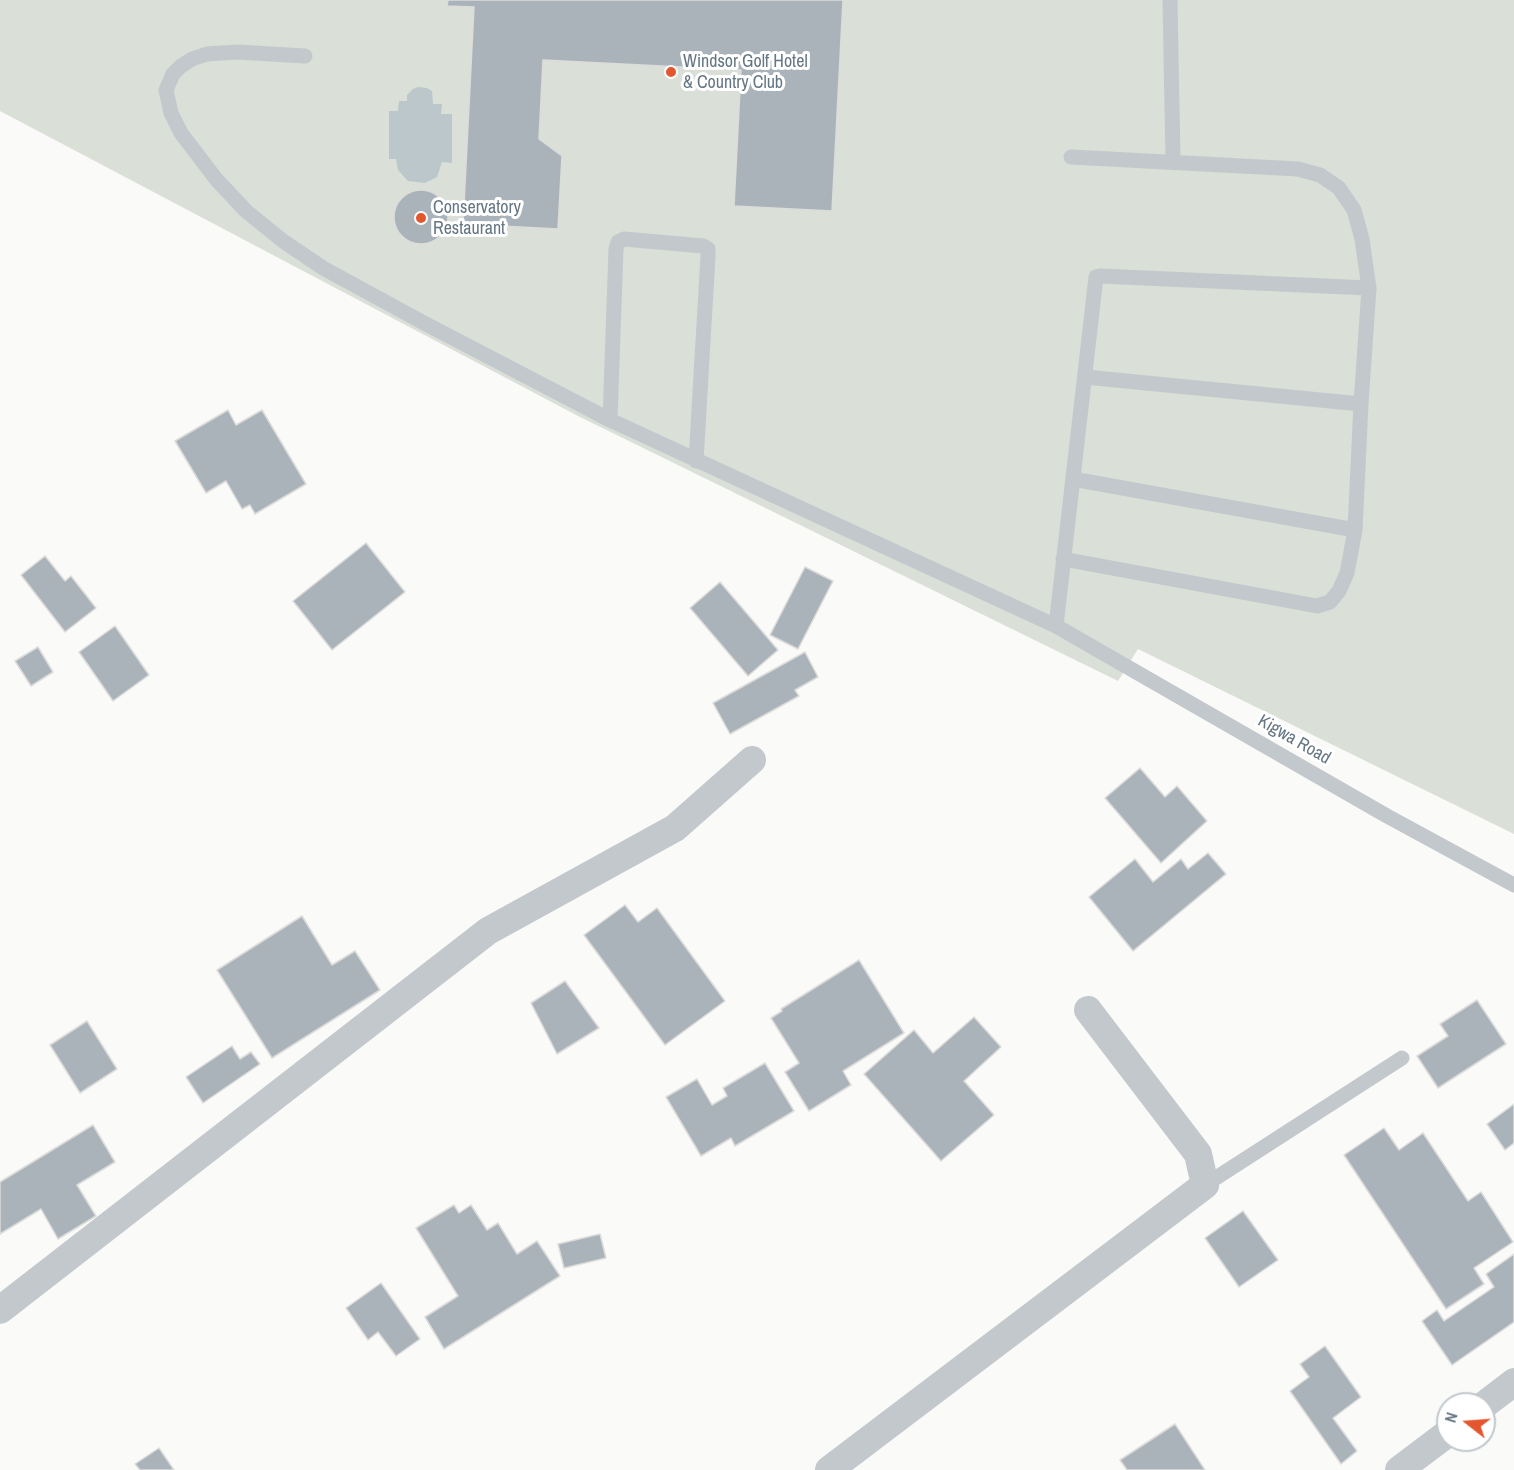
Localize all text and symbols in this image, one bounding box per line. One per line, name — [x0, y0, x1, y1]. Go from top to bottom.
place label: Windsor Golf Hotel & Country Club — [683, 51, 808, 94]
marker: Windsor Golf Hotel & Country Club — [664, 65, 678, 79]
place label: Conservatory Restaurant — [433, 197, 521, 240]
marker: Conservatory Restaurant — [414, 211, 428, 225]
street label: Kigwa Road — [1254, 711, 1334, 769]
north arrow — [1436, 1392, 1496, 1452]
text: N — [1439, 1410, 1463, 1425]

